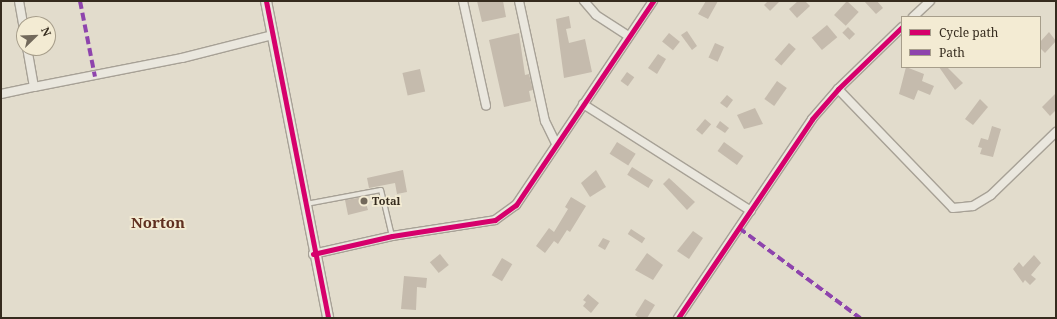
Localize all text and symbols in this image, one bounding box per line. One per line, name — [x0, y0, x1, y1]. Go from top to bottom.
north arrow — [16, 16, 56, 56]
legend — [901, 16, 1041, 68]
text: Cycle path — [939, 24, 998, 41]
text: N — [38, 25, 55, 38]
text: Path — [939, 44, 965, 61]
place label: Total — [372, 194, 400, 208]
marker: Total — [359, 196, 369, 206]
district label: Norton — [131, 214, 185, 232]

